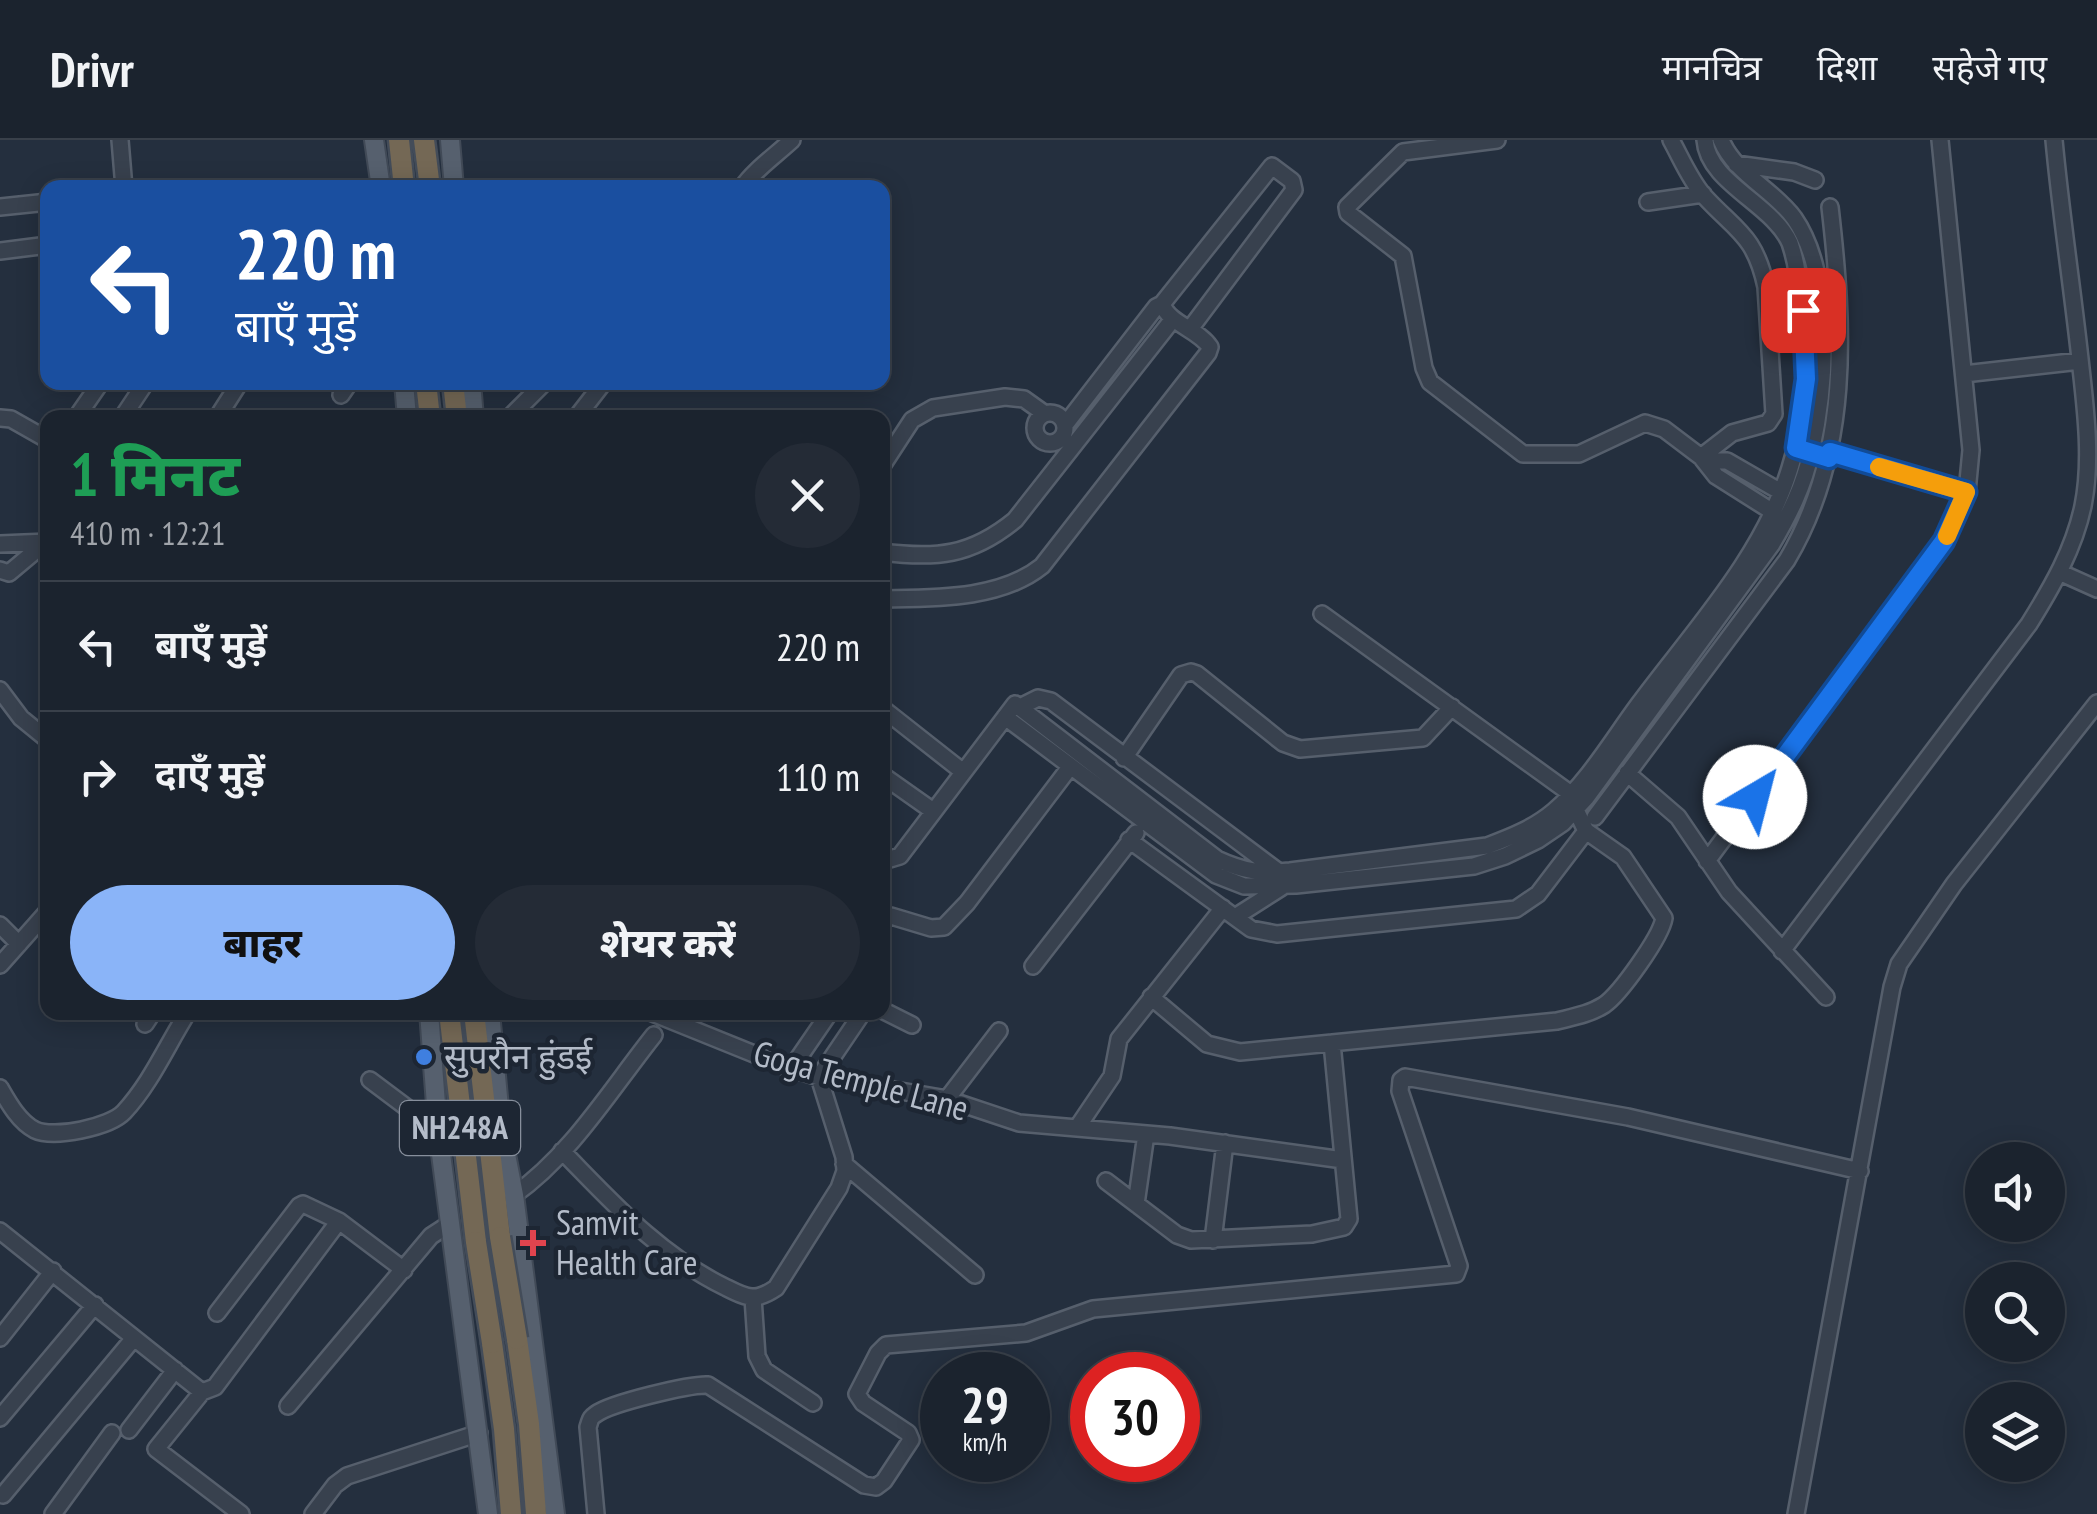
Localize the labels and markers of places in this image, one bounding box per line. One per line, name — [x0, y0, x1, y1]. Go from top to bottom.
pin — [1761, 268, 1846, 353]
place label: सुपरौन हुंडई — [444, 1033, 593, 1081]
marker: सुपरौन हुंडई — [413, 1046, 435, 1068]
place label: Samvit Health Care — [556, 1199, 697, 1285]
marker: Samvit Health Care — [520, 1230, 546, 1256]

